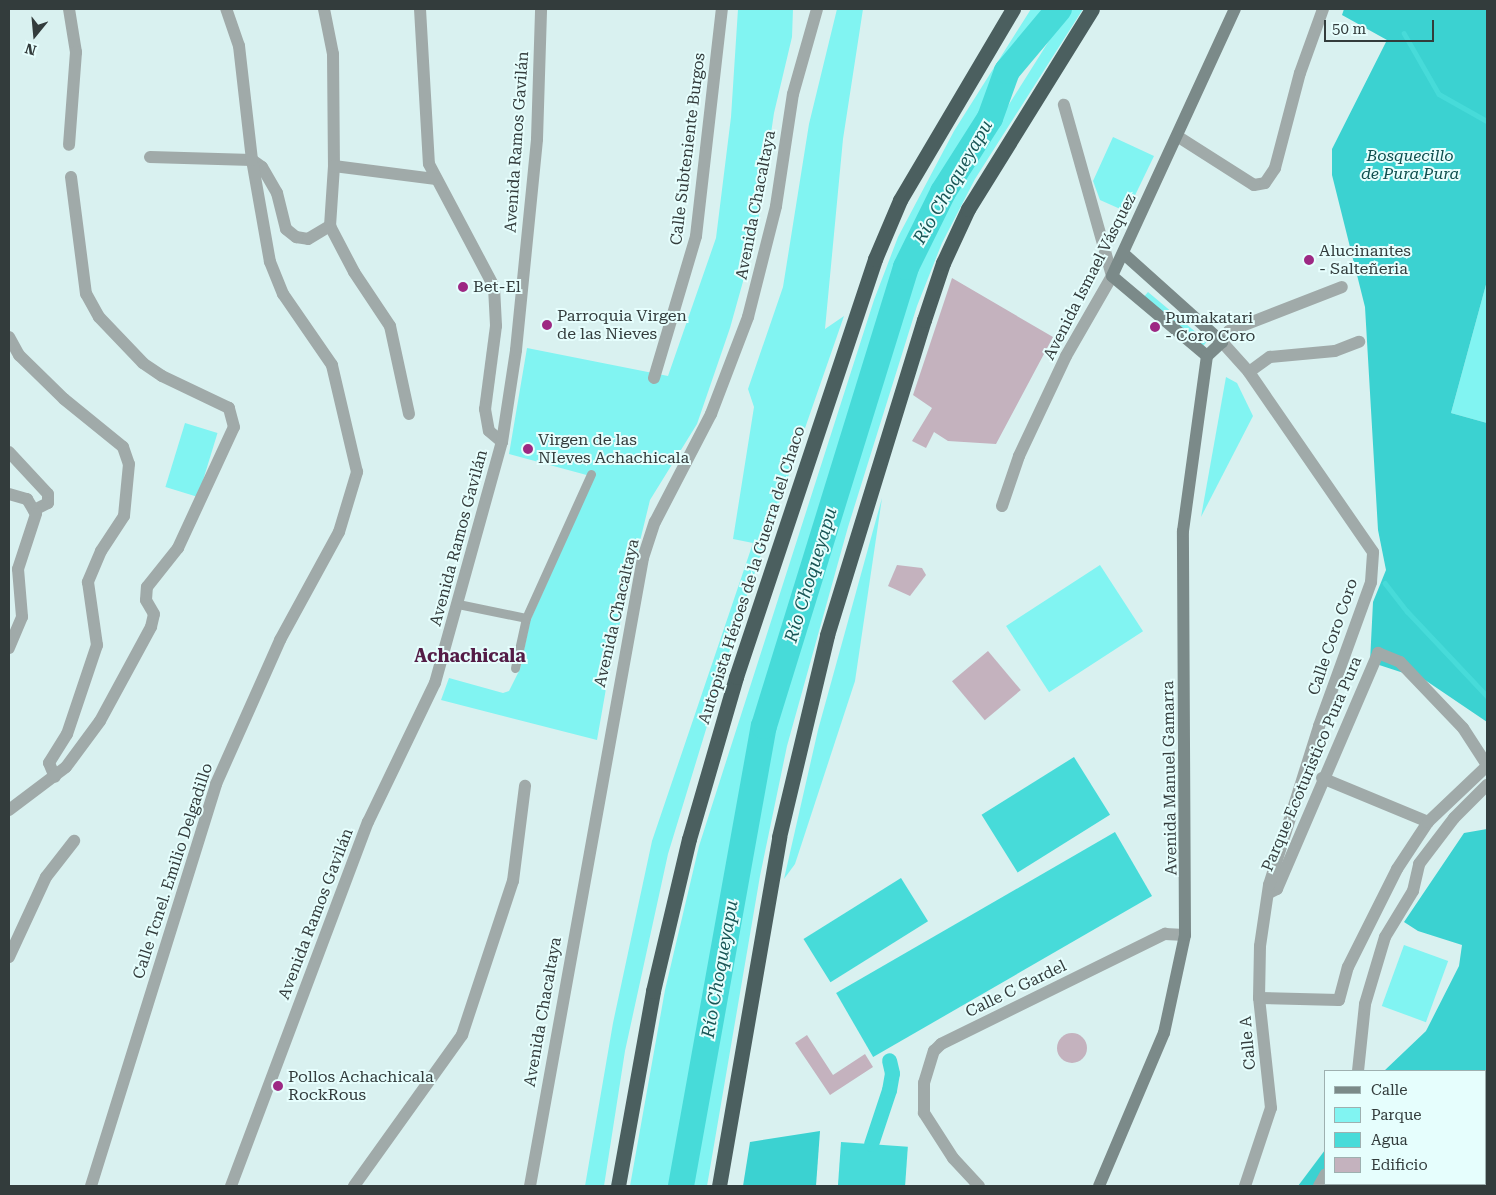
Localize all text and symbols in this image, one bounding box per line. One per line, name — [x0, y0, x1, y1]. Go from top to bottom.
north arrow — [10, 10, 60, 60]
scale bar — [1326, 10, 1436, 42]
text: 50 m — [1332, 20, 1366, 38]
text: N — [23, 40, 38, 59]
street label: Avenida Ramos Gavilán — [501, 51, 533, 233]
street label: Calle Subteniente Burgos — [667, 52, 709, 246]
water label: Río Choqueyapu — [909, 116, 997, 248]
street label: Avenida Chacaltaya — [732, 129, 780, 281]
park label: Bosquecillo de Pura Pura — [1361, 146, 1459, 184]
street label: Avenida Ismael Vásquez — [1040, 191, 1140, 363]
place label: Alucinantes - Salteñeria — [1319, 241, 1411, 279]
marker: Alucinantes - Salteñeria — [1303, 254, 1315, 266]
place label: Bet-El — [473, 277, 521, 297]
marker: Bet-El — [457, 281, 469, 293]
place label: Parroquia Virgen de las Nieves — [557, 306, 687, 344]
place label: Pumakatari - Coro Coro — [1165, 308, 1255, 346]
marker: Parroquia Virgen de las Nieves — [541, 319, 553, 331]
marker: Pumakatari - Coro Coro — [1149, 321, 1161, 333]
street label: Autopista Héroes de la Guerra del Chaco — [695, 424, 809, 726]
place label: Virgen de las NIeves Achachicala — [538, 430, 689, 468]
marker: Virgen de las NIeves Achachicala — [522, 443, 534, 455]
street label: Avenida Ramos Gavilán — [426, 448, 492, 628]
water label: Río Choqueyapu — [780, 505, 842, 645]
street label: Avenida Chacaltaya — [591, 537, 643, 689]
street label: Calle Coro Coro — [1304, 576, 1362, 698]
district label: Achachicala — [414, 645, 526, 667]
street label: Parque Ecoturistico Pura Pura — [1258, 654, 1366, 874]
street label: Avenida Manuel Gamarra — [1159, 681, 1181, 875]
street label: Calle Tcnel. Emilio Delgadillo — [129, 761, 217, 981]
street label: Avenida Ramos Gavilán — [274, 826, 358, 1002]
water label: Río Choqueyapu — [697, 898, 743, 1040]
street label: Avenida Chacaltaya — [520, 936, 566, 1088]
street label: Calle C Gardel — [962, 956, 1070, 1022]
street label: Calle A — [1236, 1015, 1260, 1071]
place label: Pollos Achachicala RockRous — [288, 1067, 434, 1105]
legend — [1324, 1070, 1486, 1185]
marker: Pollos Achachicala RockRous — [272, 1080, 284, 1092]
text: Calle — [1371, 1081, 1407, 1099]
text: Parque — [1371, 1106, 1422, 1124]
text: Agua — [1371, 1131, 1408, 1149]
text: Edificio — [1371, 1156, 1428, 1174]

